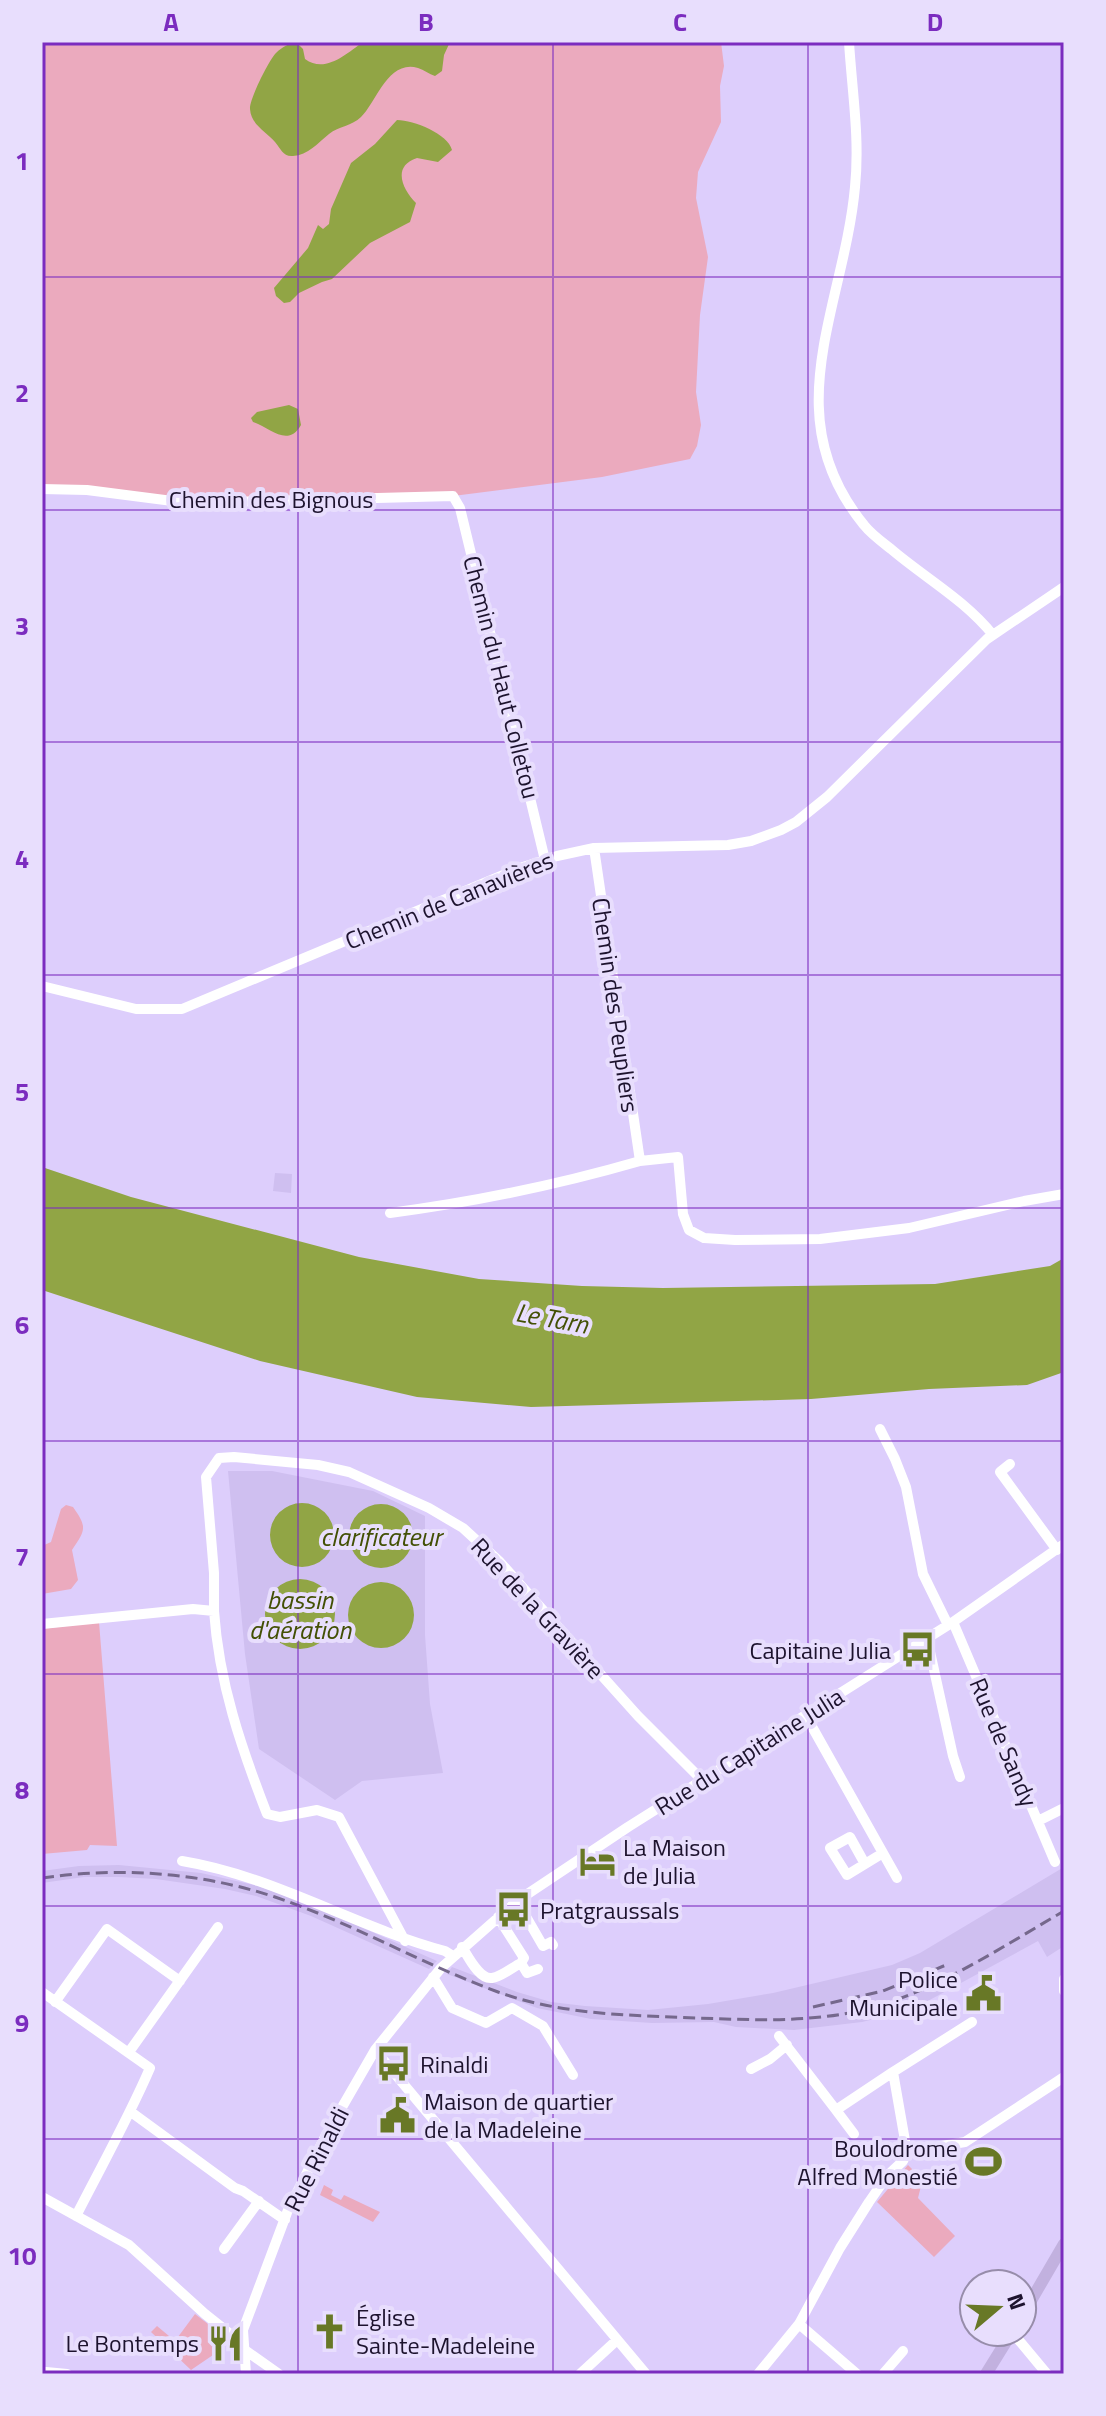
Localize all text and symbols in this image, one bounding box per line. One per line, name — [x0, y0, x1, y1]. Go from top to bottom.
text: A — [163, 2, 179, 41]
text: B — [418, 2, 434, 41]
text: C — [673, 2, 687, 41]
text: D — [927, 2, 943, 41]
text: 1 — [15, 141, 29, 180]
text: 2 — [15, 373, 29, 412]
street label: Chemin des Bignous — [169, 481, 373, 517]
street label: Chemin du Haut Colletou — [454, 552, 550, 802]
text: 3 — [15, 606, 29, 645]
text: 4 — [15, 839, 29, 878]
street label: Chemin de Canavières — [339, 842, 559, 958]
street label: Chemin des Peupliers — [583, 895, 649, 1115]
text: 5 — [15, 1072, 29, 1111]
water label: Le Tarn — [513, 1292, 592, 1344]
text: 6 — [15, 1305, 29, 1344]
water label: clarificateur — [321, 1517, 444, 1556]
street label: Rue de la Gravière — [463, 1529, 613, 1687]
text: 7 — [15, 1537, 29, 1576]
water label: bassin d'aération — [249, 1580, 352, 1649]
bus stop icon: Capitaine Julia — [898, 1631, 936, 1669]
place label: Capitaine Julia — [750, 1632, 891, 1668]
street label: Rue de Sandy — [961, 1672, 1048, 1813]
street label: Rue du Capitaine Julia — [647, 1678, 851, 1824]
text: 8 — [15, 1770, 29, 1809]
place label: La Maison de Julia — [623, 1829, 726, 1893]
hotel icon: La Maison de Julia — [578, 1842, 616, 1880]
bus stop icon: Pratgraussals — [495, 1891, 533, 1929]
place label: Pratgraussals — [540, 1892, 679, 1928]
place label: Police Municipale — [849, 1961, 958, 2025]
public building icon: Police Municipale — [965, 1974, 1003, 2012]
text: 9 — [15, 2003, 29, 2042]
bus stop icon: Rinaldi — [375, 2045, 413, 2083]
place label: Rinaldi — [420, 2046, 488, 2082]
place label: Maison de quartier de la Madeleine — [424, 2083, 613, 2147]
public building icon: Maison de quartier de la Madeleine — [379, 2096, 417, 2134]
street label: Rue Rinaldi — [274, 2100, 358, 2218]
place label: Boulodrome Alfred Monestié — [797, 2130, 958, 2194]
sports icon: Boulodrome Alfred Monestié — [965, 2143, 1003, 2181]
text: 10 — [7, 2236, 37, 2275]
north arrow — [958, 2268, 1038, 2348]
text: N — [998, 2289, 1035, 2314]
place label: Église Sainte-Madeleine — [356, 2299, 535, 2363]
church icon: Église Sainte-Madeleine — [311, 2312, 349, 2350]
restaurant icon: Le Bontemps — [206, 2324, 244, 2362]
place label: Le Bontemps — [66, 2325, 199, 2361]

